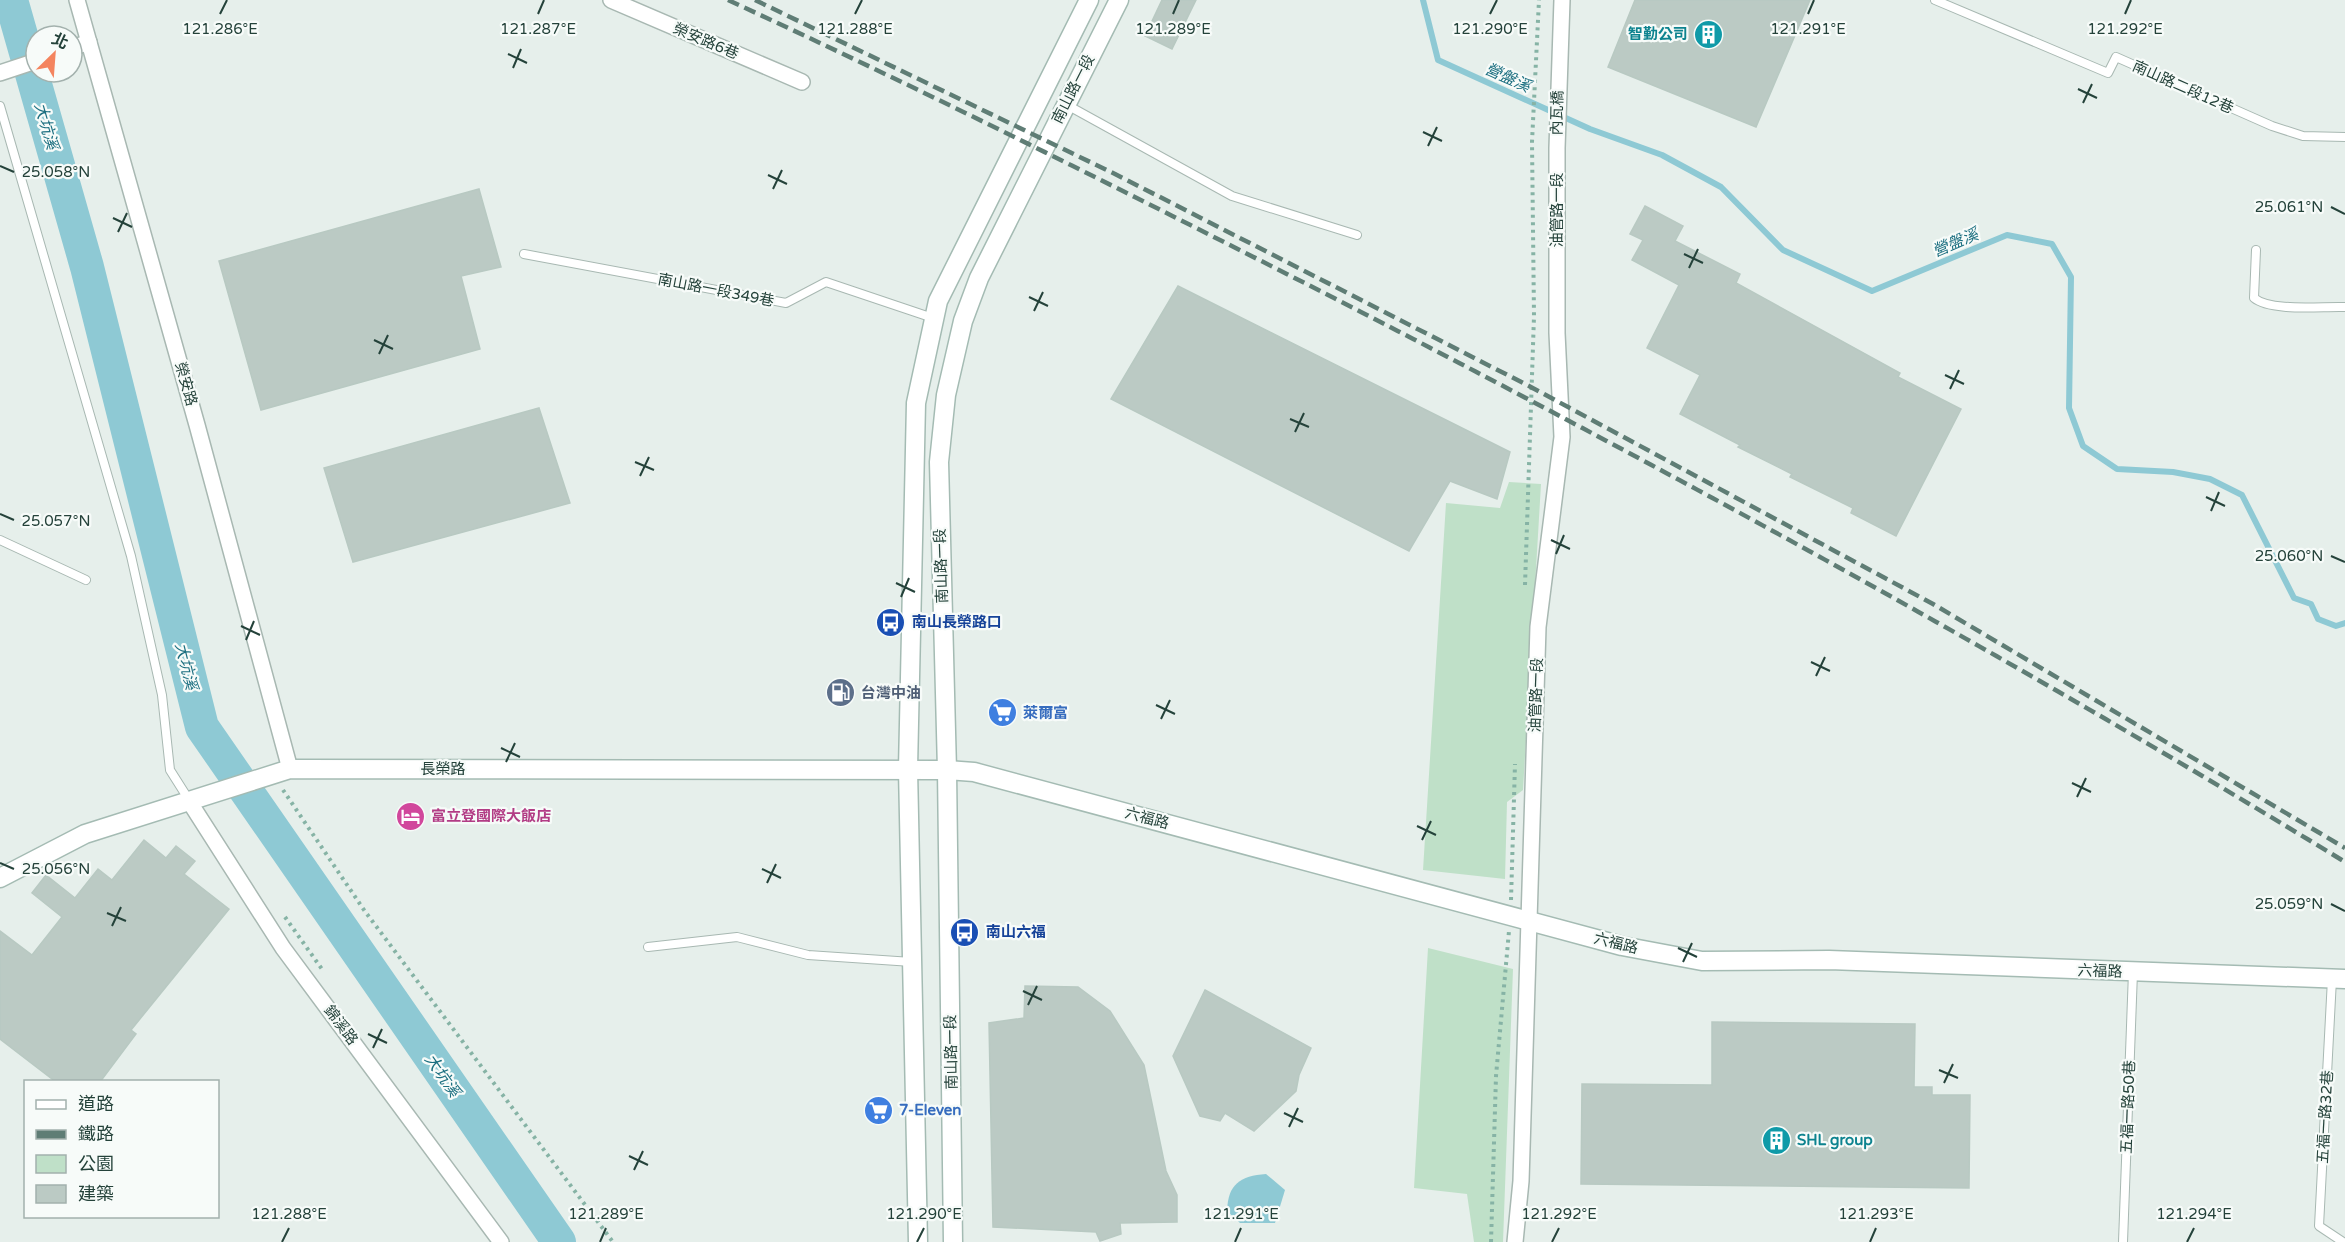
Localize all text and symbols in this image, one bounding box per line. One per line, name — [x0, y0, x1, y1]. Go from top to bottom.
building icon: 智勤公司 — [1693, 18, 1725, 50]
street label: 榮安路6巷 — [671, 19, 741, 63]
text: 121.286°E — [182, 20, 258, 38]
text: 121.287°E — [500, 20, 576, 38]
text: 121.288°E — [817, 20, 893, 38]
text: 121.289°E — [1135, 20, 1211, 38]
text: 121.290°E — [1452, 20, 1528, 38]
text: 121.291°E — [1770, 20, 1846, 38]
text: 121.292°E — [2087, 20, 2163, 38]
north arrow — [24, 24, 84, 84]
place label: 智勤公司 — [1628, 25, 1688, 43]
text: 北 — [48, 29, 71, 54]
street label: 南山路一段 — [1048, 51, 1098, 127]
street label: 南山路二段12巷 — [2130, 57, 2236, 117]
water label: 營盤溪 — [1482, 59, 1535, 98]
street label: 內瓦橋 — [1548, 90, 1566, 136]
water label: 大坑溪 — [30, 100, 63, 154]
text: 25.058°N — [22, 163, 90, 181]
street label: 油管路一段 — [1548, 172, 1566, 248]
text: 25.061°N — [2255, 198, 2323, 216]
water label: 營盤溪 — [1929, 224, 1983, 262]
street label: 南山路一段349巷 — [656, 270, 776, 310]
street label: 榮安路 — [171, 360, 201, 408]
text: 25.057°N — [22, 512, 90, 530]
street label: 南山路一段 — [931, 528, 951, 604]
text: 25.060°N — [2255, 547, 2323, 565]
bus stop icon: 南山長榮路口 — [875, 606, 907, 638]
place label: 南山長榮路口 — [912, 613, 1002, 631]
water label: 大坑溪 — [171, 641, 202, 694]
street label: 油管路一段 — [1526, 657, 1546, 733]
fuel station icon: 台灣中油 — [824, 677, 856, 709]
place label: 台灣中油 — [861, 684, 921, 702]
supermarket icon: 萊爾富 — [986, 697, 1018, 729]
place label: 萊爾富 — [1023, 704, 1068, 722]
street label: 長榮路 — [420, 760, 466, 778]
hotel icon: 富立登國際大飯店 — [394, 800, 426, 832]
street label: 六福路 — [1123, 803, 1171, 833]
place label: 富立登國際大飯店 — [431, 807, 551, 825]
text: 25.056°N — [22, 860, 90, 878]
text: 25.059°N — [2255, 895, 2323, 913]
bus stop icon: 南山六福 — [949, 916, 981, 948]
place label: 南山六福 — [986, 923, 1046, 941]
street label: 六福路 — [1592, 929, 1640, 957]
street label: 六福路 — [2077, 961, 2123, 981]
street label: 錦溪路 — [320, 1002, 362, 1048]
street label: 南山路一段 — [941, 1014, 961, 1090]
water label: 大坑溪 — [420, 1050, 465, 1103]
street label: 五福一路50巷 — [2117, 1060, 2139, 1154]
street label: 五福一路32巷 — [2314, 1070, 2336, 1164]
legend — [24, 1080, 219, 1218]
text: 道路 — [78, 1093, 114, 1115]
supermarket icon: 7-Eleven — [862, 1094, 894, 1126]
place label: 7-Eleven — [899, 1101, 961, 1119]
text: 鐵路 — [78, 1123, 114, 1145]
building icon: SHL group — [1760, 1124, 1792, 1156]
place label: SHL group — [1797, 1131, 1873, 1150]
text: 公園 — [78, 1153, 114, 1175]
text: 建築 — [78, 1183, 114, 1205]
text: 121.288°E — [251, 1205, 327, 1223]
text: 121.289°E — [568, 1205, 644, 1223]
text: 121.290°E — [886, 1205, 962, 1223]
text: 121.291°E — [1203, 1205, 1279, 1223]
text: 121.292°E — [1521, 1205, 1597, 1223]
text: 121.293°E — [1838, 1205, 1914, 1223]
text: 121.294°E — [2156, 1205, 2232, 1223]

